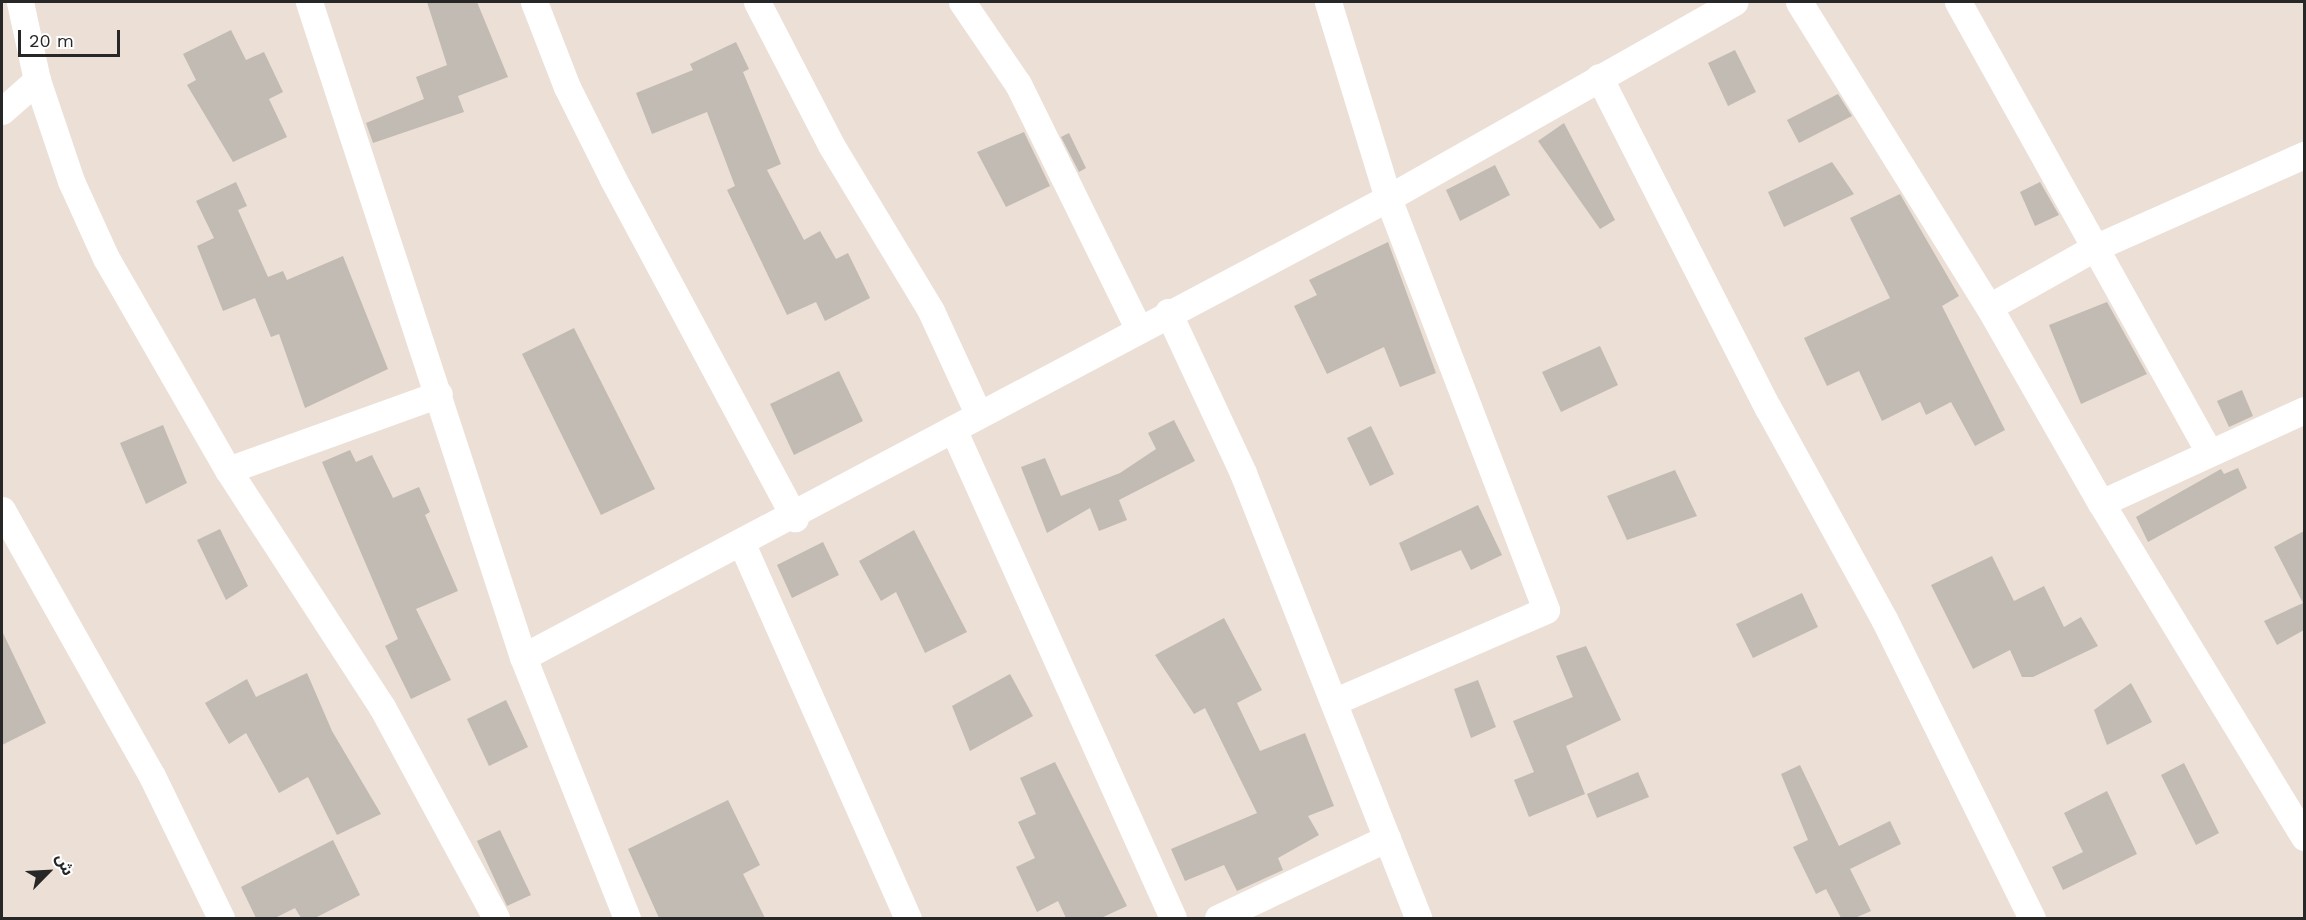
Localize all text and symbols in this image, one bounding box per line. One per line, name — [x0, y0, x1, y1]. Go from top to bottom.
scale bar — [21, 18, 123, 56]
text: 20 m — [29, 30, 74, 51]
north arrow — [18, 842, 78, 902]
text: ش — [52, 851, 78, 878]

